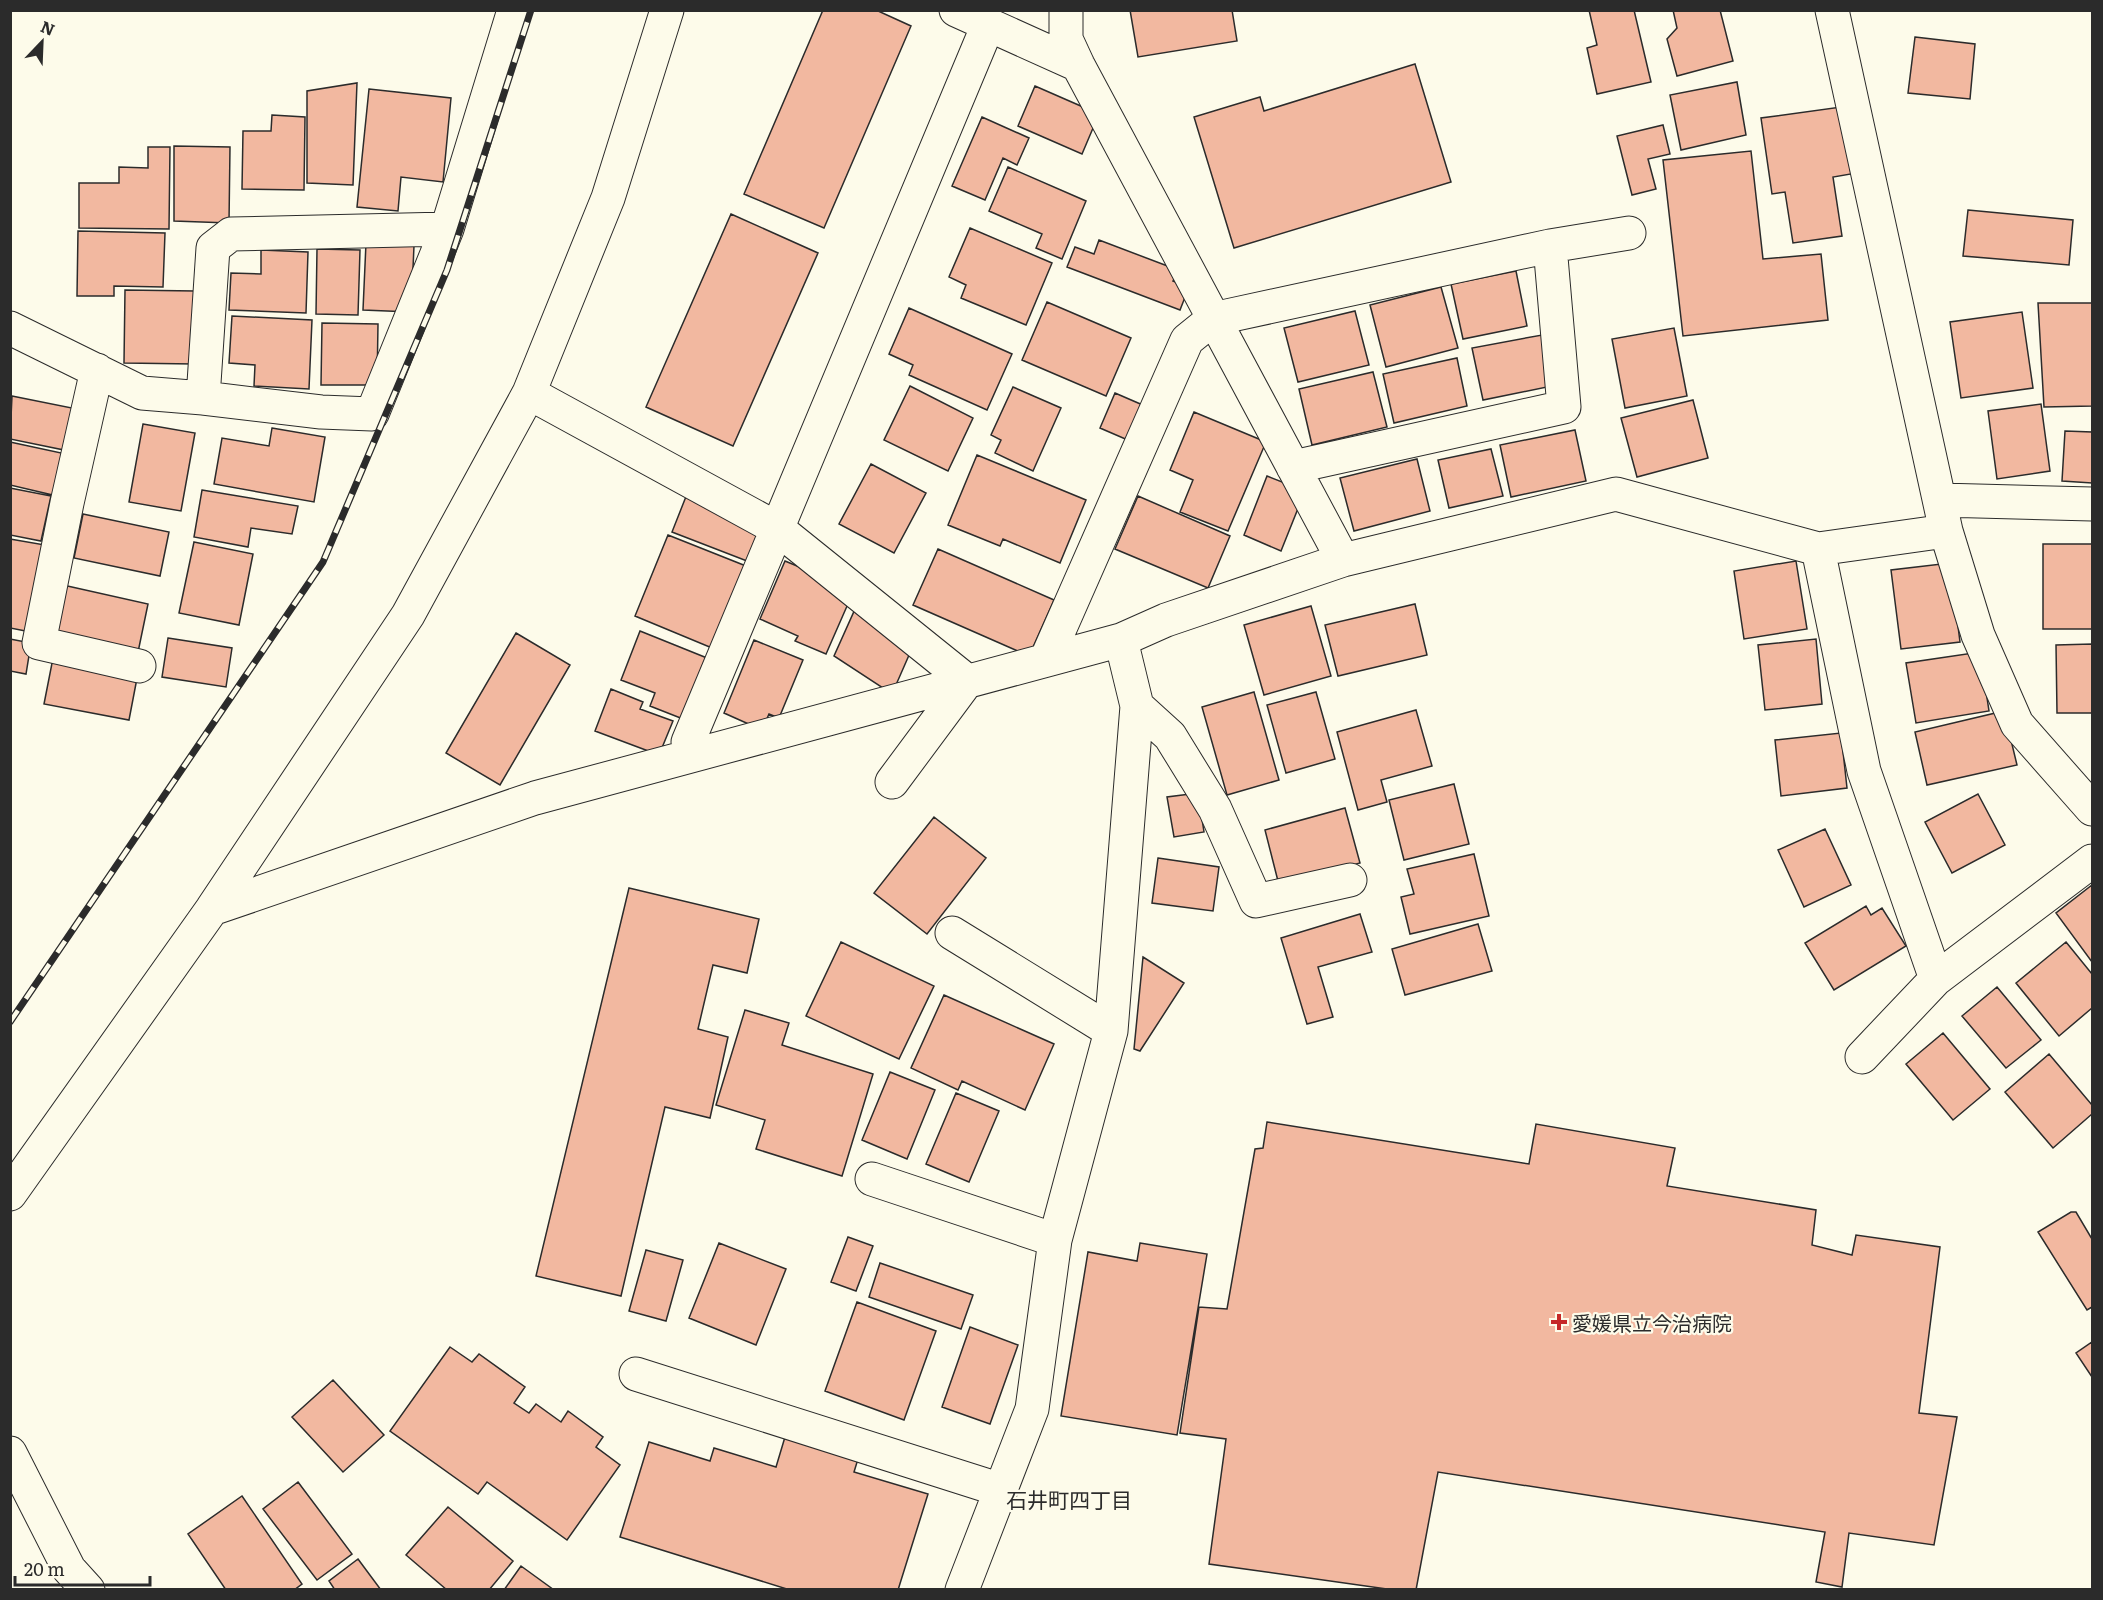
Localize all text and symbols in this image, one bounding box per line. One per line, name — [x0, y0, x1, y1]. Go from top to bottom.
north arrow — [12, 12, 72, 72]
text: N — [37, 14, 59, 41]
place label: 愛媛県立今治病院 — [1572, 1307, 1732, 1337]
marker: 愛媛県立今治病院 — [1550, 1313, 1568, 1331]
district label: 石井町四丁目 — [1006, 1483, 1132, 1514]
scale bar — [15, 1549, 150, 1587]
text: 20 m — [24, 1555, 65, 1582]

